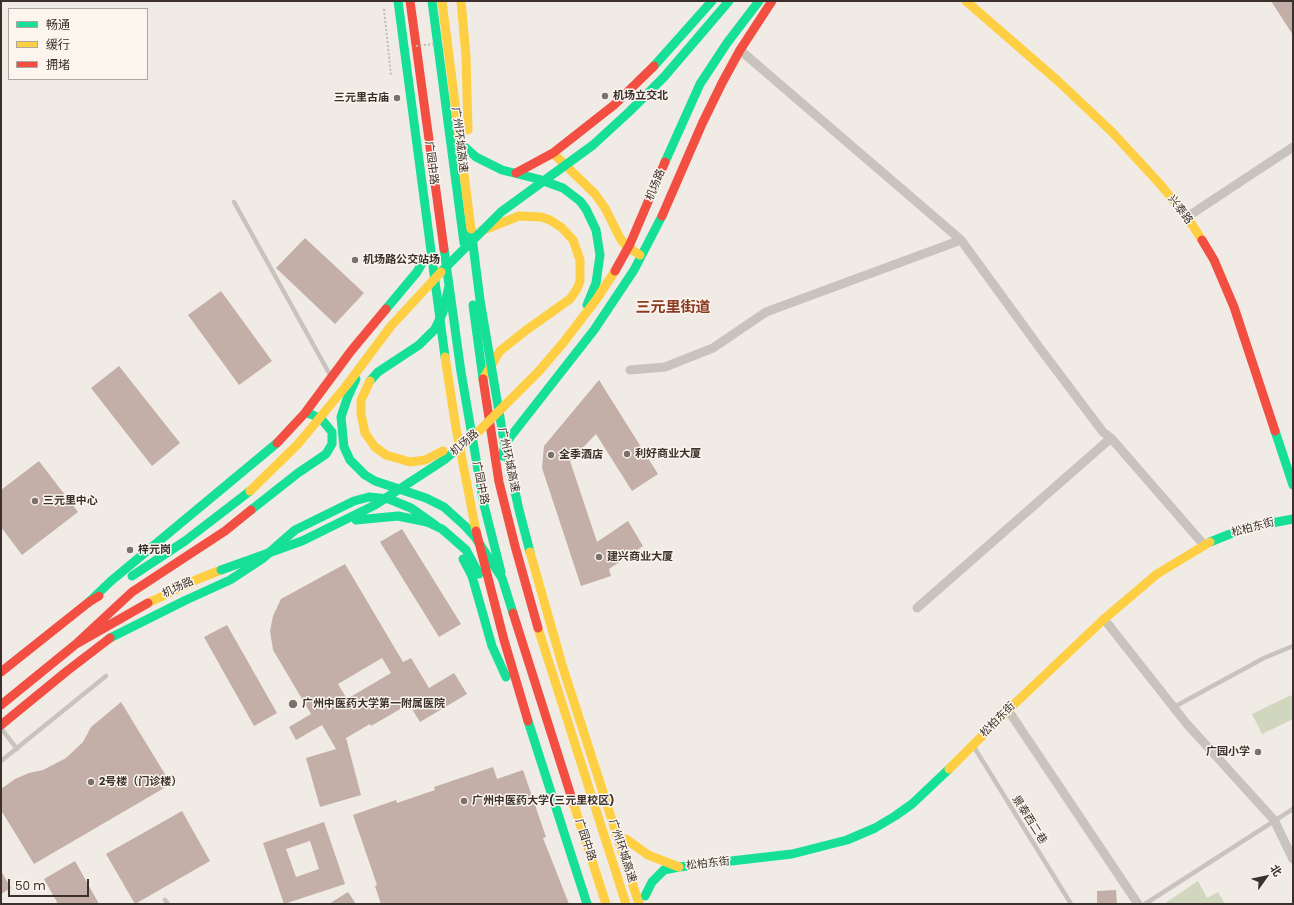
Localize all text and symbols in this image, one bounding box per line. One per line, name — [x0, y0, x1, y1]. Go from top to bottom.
legend — [8, 8, 148, 80]
text: 畅通 — [46, 16, 70, 33]
text: 缓行 — [46, 36, 70, 53]
text: 拥堵 — [46, 56, 70, 73]
place label: 机场立交北 — [613, 89, 668, 103]
place label: 三元里古庙 — [334, 91, 389, 105]
marker: 机场立交北 — [600, 91, 610, 101]
marker: 三元里古庙 — [392, 93, 402, 103]
street label: 广州环城高速 — [448, 106, 470, 174]
street label: 广园中路 — [422, 140, 440, 186]
street label: 机场路 — [644, 167, 668, 203]
street label: 兴泰路 — [1165, 193, 1195, 227]
place label: 机场路公交站场 — [363, 253, 440, 267]
marker: 机场路公交站场 — [350, 255, 360, 265]
district label: 三元里街道 — [636, 299, 710, 317]
street label: 广州环城高速 — [495, 426, 521, 494]
street label: 机场路 — [448, 427, 482, 459]
place label: 利好商业大厦 — [635, 447, 701, 461]
place label: 全季酒店 — [559, 448, 603, 462]
marker: 利好商业大厦 — [622, 449, 632, 459]
marker: 全季酒店 — [546, 450, 556, 460]
street label: 广园中路 — [469, 460, 491, 506]
place label: 三元里中心 — [43, 494, 98, 508]
marker: 三元里中心 — [30, 496, 40, 506]
street label: 松柏东街 — [1230, 516, 1276, 540]
place label: 梓元岗 — [138, 543, 171, 557]
marker: 梓元岗 — [125, 545, 135, 555]
place label: 建兴商业大厦 — [607, 550, 673, 564]
marker: 建兴商业大厦 — [594, 552, 604, 562]
street label: 机场路 — [160, 575, 196, 601]
place label: 广州中医药大学第一附属医院 — [302, 697, 445, 711]
marker: 广州中医药大学第一附属医院 — [287, 698, 299, 710]
street label: 松柏东街 — [978, 700, 1018, 740]
place label: 广园小学 — [1206, 745, 1250, 759]
marker: 广园小学 — [1253, 747, 1263, 757]
place label: 2号楼（门诊楼） — [99, 775, 182, 789]
marker: 2号楼（门诊楼） — [86, 777, 96, 787]
street label: 景泰西二巷 — [1009, 793, 1049, 847]
place label: 广州中医药大学(三元里校区) — [472, 794, 614, 808]
marker: 广州中医药大学(三元里校区) — [459, 796, 469, 806]
street label: 广园中路 — [572, 817, 598, 863]
street label: 广州环城高速 — [606, 818, 638, 884]
street label: 松柏东街 — [685, 855, 731, 873]
north arrow — [1246, 857, 1286, 897]
text: 北 — [1266, 861, 1286, 879]
scale bar — [10, 871, 91, 897]
text: 50 m — [15, 877, 46, 894]

